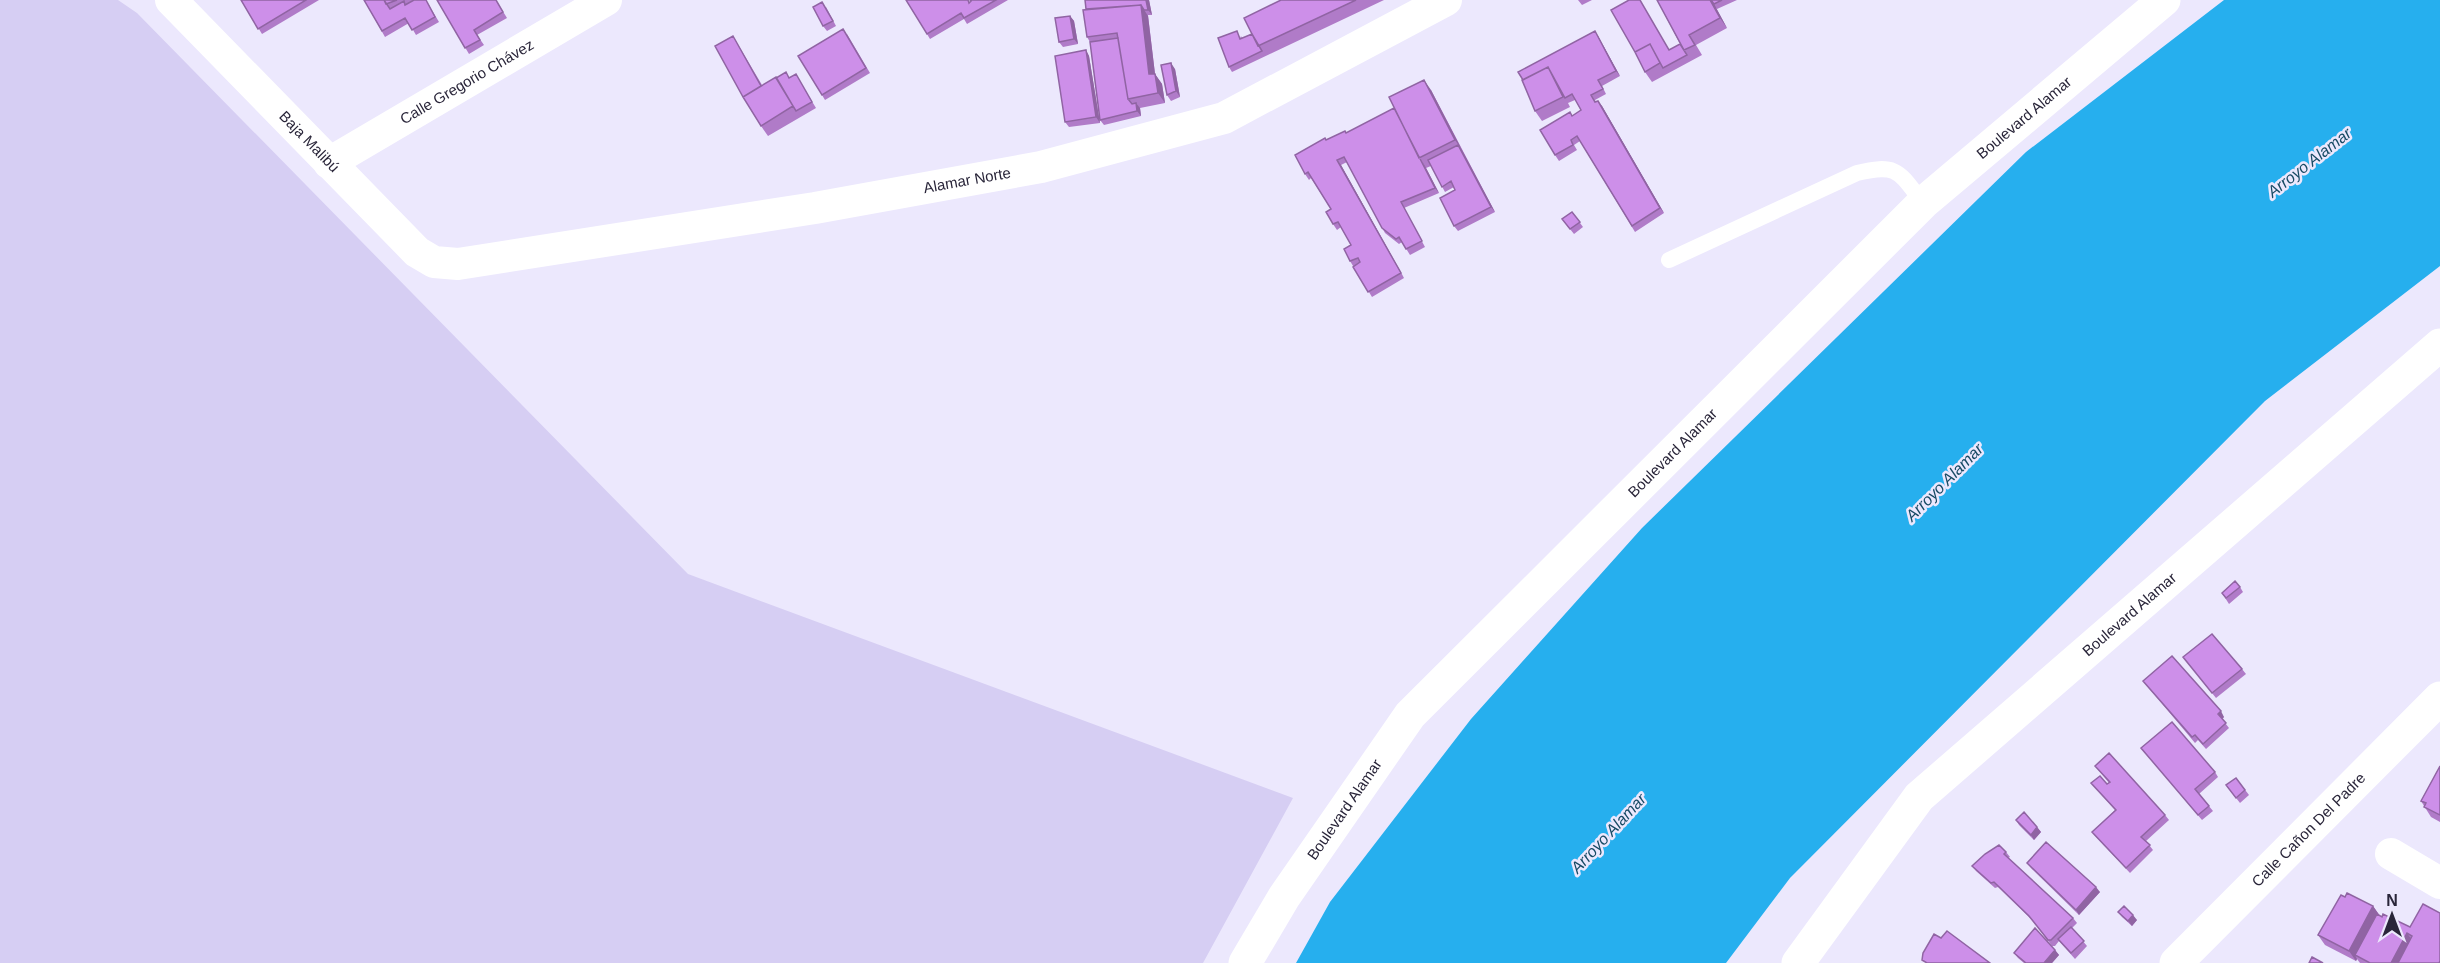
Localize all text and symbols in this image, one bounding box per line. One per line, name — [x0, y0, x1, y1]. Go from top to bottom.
street label: Calle Gregorio Chávez — [397, 36, 536, 127]
street label: Boulevard Alamar — [1973, 73, 2075, 162]
street label: Baja Malibú — [276, 107, 343, 175]
water label: Arroyo Alamar — [2263, 124, 2355, 201]
street label: Alamar Norte — [922, 164, 1012, 196]
street label: Boulevard Alamar — [1624, 405, 1720, 500]
water label: Arroyo Alamar — [1902, 440, 1987, 525]
street label: Boulevard Alamar — [2079, 569, 2179, 659]
street label: Boulevard Alamar — [1303, 756, 1385, 863]
street label: Calle Cañon Del Padre — [2248, 769, 2369, 890]
water label: Arroyo Alamar — [1567, 790, 1650, 877]
north arrow — [2362, 885, 2422, 945]
text: N — [2386, 892, 2398, 909]

